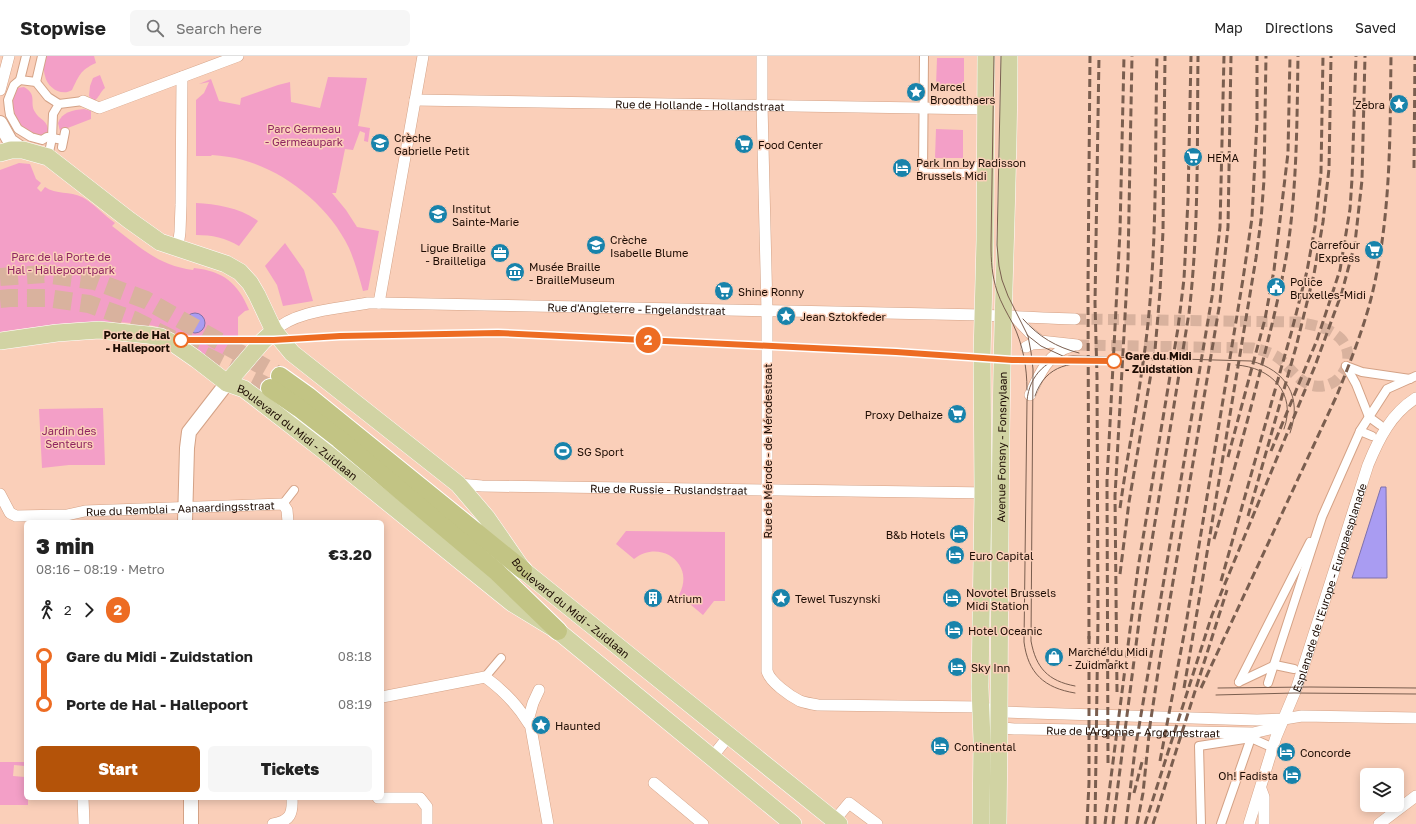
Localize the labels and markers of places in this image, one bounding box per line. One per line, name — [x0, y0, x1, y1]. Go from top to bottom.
place label: Marcel Broodthaers — [930, 80, 996, 106]
place icon: Marcel Broodthaers — [905, 81, 927, 103]
place icon: Zebra — [1388, 93, 1410, 115]
place label: Zebra — [1355, 98, 1385, 111]
place label: Crèche Gabrielle Petit — [394, 131, 470, 157]
school or university icon: Crèche Gabrielle Petit — [369, 132, 391, 154]
supermarket icon: Food Center — [733, 133, 755, 155]
place label: Food Center — [758, 138, 823, 151]
supermarket icon: HEMA — [1182, 146, 1204, 168]
place label: HEMA — [1207, 151, 1240, 164]
place label: Park Inn by Radisson Brussels Midi — [916, 156, 1026, 182]
hotel icon: Park Inn by Radisson Brussels Midi — [891, 157, 913, 179]
place label: Institut Sainte-Marie — [452, 202, 519, 228]
school or university icon: Institut Sainte-Marie — [427, 203, 449, 225]
place label: Crèche Isabelle Blume — [610, 233, 688, 259]
school or university icon: Crèche Isabelle Blume — [585, 234, 607, 256]
place label: Carrefour Express — [1310, 238, 1361, 264]
supermarket icon: Carrefour Express — [1363, 239, 1385, 261]
place label: Ligue Braille - Brailleliga — [420, 241, 486, 267]
office icon: Ligue Braille - Brailleliga — [489, 242, 511, 264]
place label: Musée Braille - BrailleMuseum — [529, 260, 615, 286]
museum icon: Musée Braille - BrailleMuseum — [504, 261, 526, 283]
place label: Police Bruxelles-Midi — [1290, 275, 1366, 301]
public building icon: Police Bruxelles-Midi — [1265, 276, 1287, 298]
supermarket icon: Shine Ronny — [713, 280, 735, 302]
place label: Shine Ronny — [738, 285, 804, 298]
place icon: Jean Sztokfeder — [775, 305, 797, 327]
place label: Jean Sztokfeder — [800, 310, 887, 323]
place label: Porte de Hal - Hallepoort — [104, 328, 171, 354]
marker: Porte de Hal - Hallepoort — [173, 332, 189, 348]
place label: Gare du Midi - Zuidstation — [1125, 349, 1193, 375]
marker: Gare du Midi - Zuidstation — [1106, 353, 1122, 369]
supermarket icon: Proxy Delhaize — [946, 403, 968, 425]
place label: Proxy Delhaize — [865, 408, 943, 421]
sports icon: SG Sport — [552, 440, 574, 462]
place label: SG Sport — [577, 445, 624, 458]
hotel icon: B&b Hotels — [948, 523, 970, 545]
place label: B&b Hotels — [886, 528, 945, 541]
hotel icon: Euro Capital — [944, 544, 966, 566]
place label: Euro Capital — [969, 549, 1034, 562]
place label: Novotel Brussels Midi Station — [966, 586, 1056, 612]
building icon: Atrium — [642, 587, 664, 609]
place icon: Tewel Tuszynski — [770, 587, 792, 609]
hotel icon: Novotel Brussels Midi Station — [941, 587, 963, 609]
place label: Atrium — [667, 592, 702, 605]
place label: Tewel Tuszynski — [795, 592, 881, 605]
hotel icon: Hotel Oceanic — [943, 619, 965, 641]
place label: Hotel Oceanic — [968, 624, 1042, 637]
place label: Marché du Midi - Zuidmarkt — [1068, 645, 1148, 671]
shop icon: Marché du Midi - Zuidmarkt — [1043, 646, 1065, 668]
hotel icon: Sky Inn — [946, 656, 968, 678]
place label: Sky Inn — [971, 661, 1010, 674]
place icon: Haunted — [530, 714, 552, 736]
place label: Haunted — [555, 719, 600, 732]
hotel icon: Continental — [929, 735, 951, 757]
place label: Continental — [954, 740, 1016, 753]
hotel icon: Concorde — [1275, 741, 1297, 763]
place label: Concorde — [1300, 746, 1351, 759]
hotel icon: Oh! Fadista — [1281, 764, 1303, 786]
place label: Oh! Fadista — [1218, 769, 1278, 782]

